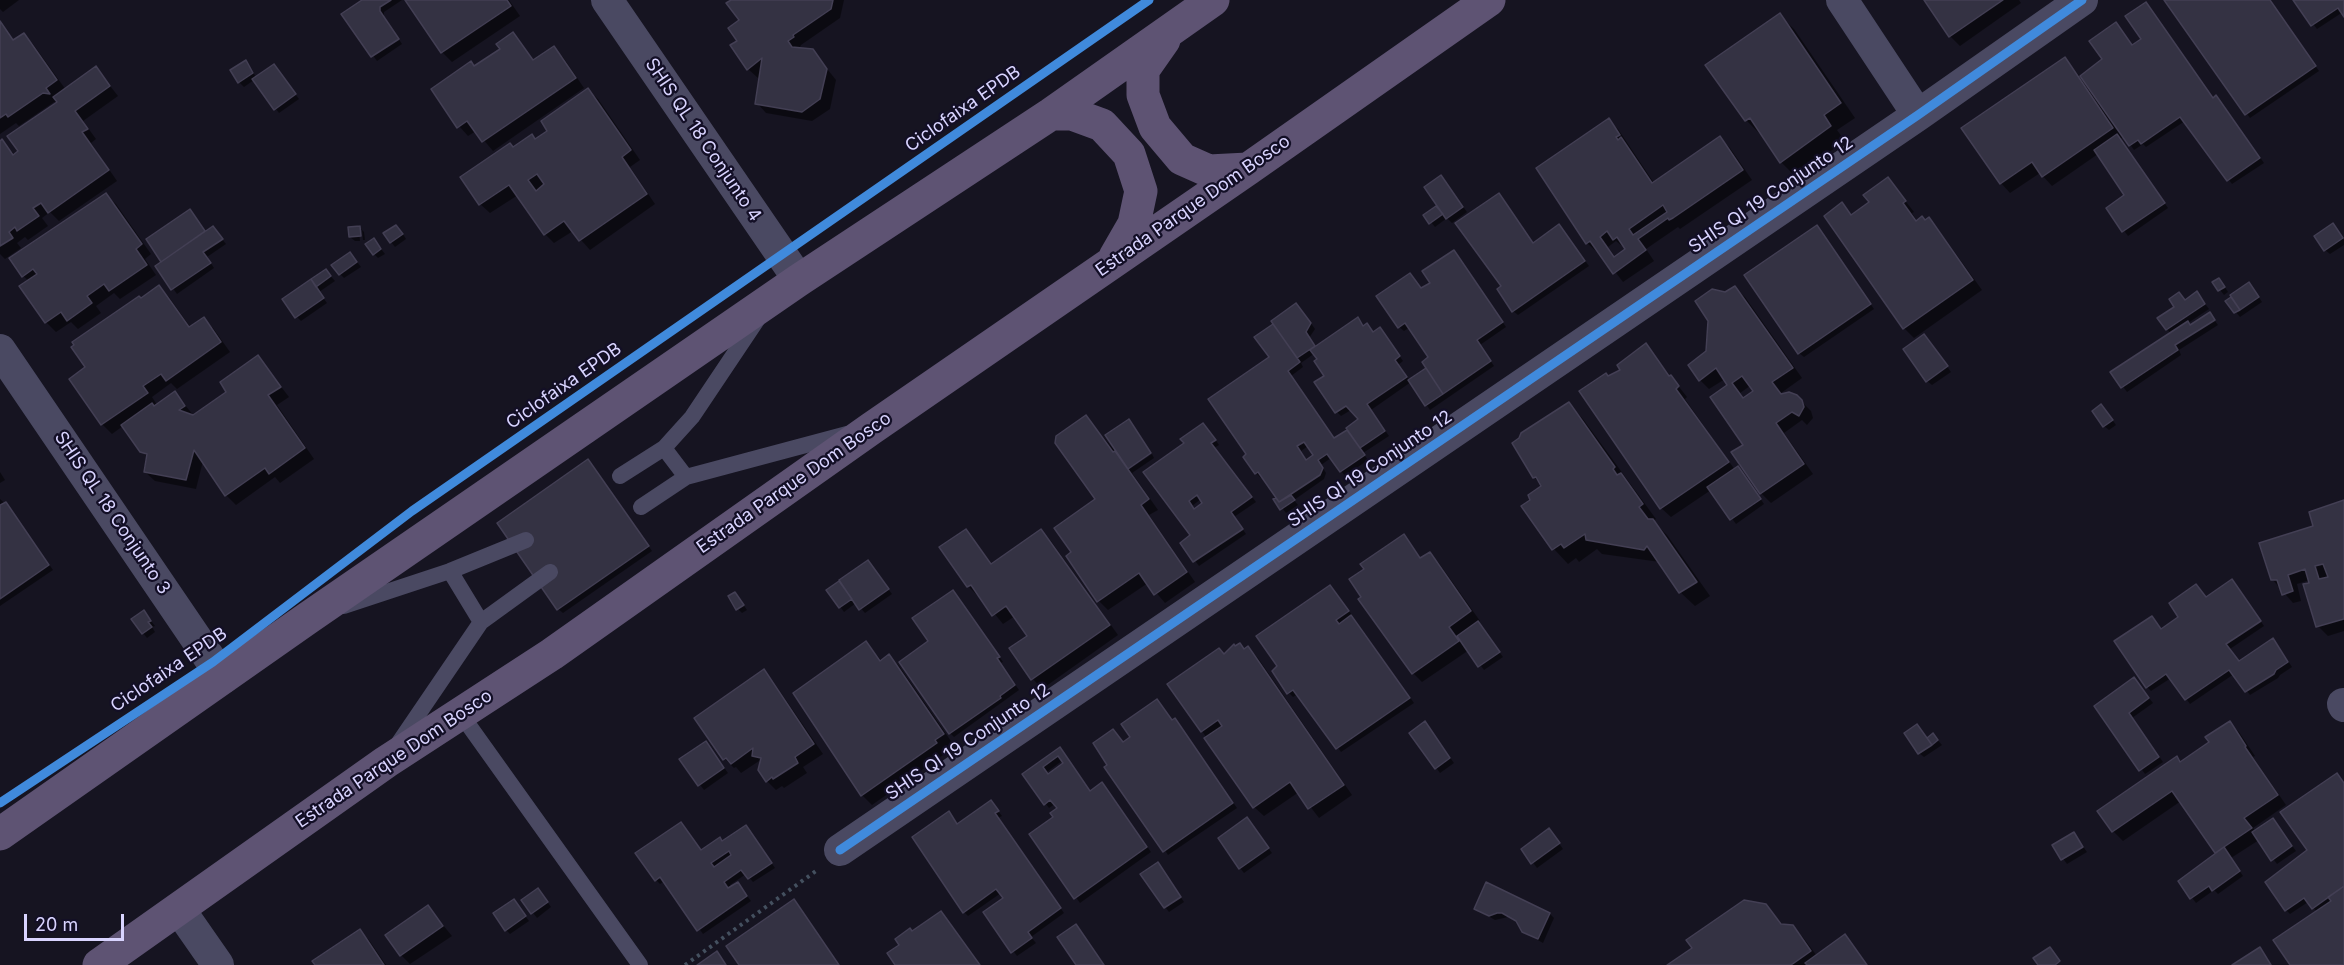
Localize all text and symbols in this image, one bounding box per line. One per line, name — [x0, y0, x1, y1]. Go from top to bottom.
street label: SHIS QL 18 Conjunto 4 — [640, 54, 766, 226]
street label: Ciclofaixa EPDB — [901, 61, 1025, 157]
street label: Estrada Parque Dom Bosco — [1092, 131, 1294, 281]
street label: SHIS QI 19 Conjunto 12 — [1685, 132, 1857, 258]
street label: Ciclofaixa EPDB — [502, 338, 626, 434]
street label: SHIS QI 19 Conjunto 12 — [1284, 406, 1456, 532]
street label: Estrada Parque Dom Bosco — [693, 408, 895, 558]
street label: SHIS QL 18 Conjunto 3 — [49, 427, 175, 599]
street label: Ciclofaixa EPDB — [107, 623, 231, 717]
street label: SHIS QI 19 Conjunto 12 — [882, 679, 1054, 805]
street label: Estrada Parque Dom Bosco — [292, 685, 496, 833]
scale bar — [27, 902, 128, 940]
text: 20 m — [35, 914, 78, 935]

